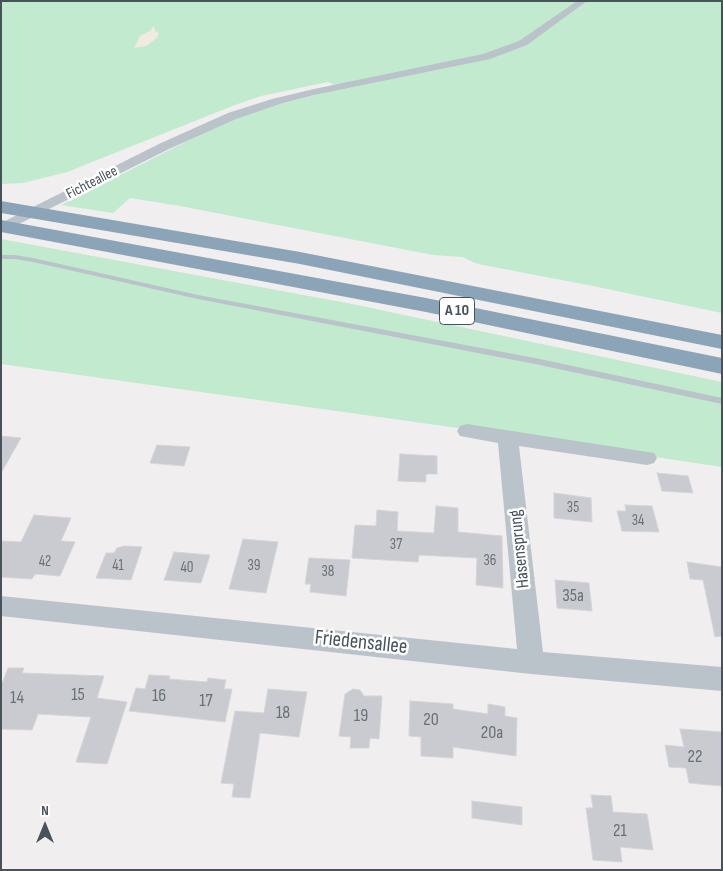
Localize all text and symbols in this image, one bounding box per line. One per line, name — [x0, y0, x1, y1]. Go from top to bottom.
street label: Fichteallee — [63, 162, 121, 204]
road number: A 10 — [440, 298, 474, 324]
house number: 35 — [567, 499, 579, 517]
street label: Hasensprung — [505, 509, 535, 589]
house number: 34 — [632, 512, 644, 530]
house number: 37 — [390, 536, 402, 554]
house number: 36 — [484, 552, 496, 570]
house number: 42 — [39, 553, 51, 571]
house number: 41 — [112, 557, 124, 575]
house number: 39 — [248, 557, 260, 575]
house number: 40 — [181, 559, 193, 577]
house number: 38 — [322, 563, 334, 581]
house number: 35a — [562, 585, 584, 607]
street label: Friedensallee — [314, 626, 408, 660]
house number: 15 — [71, 684, 85, 706]
house number: 16 — [152, 685, 166, 707]
house number: 14 — [10, 687, 24, 709]
house number: 17 — [199, 690, 213, 712]
house number: 18 — [276, 702, 290, 724]
house number: 19 — [354, 705, 368, 727]
house number: 20 — [423, 709, 439, 731]
house number: 20a — [481, 722, 503, 744]
house number: 22 — [688, 746, 702, 768]
north arrow — [20, 801, 70, 851]
text: N — [41, 802, 49, 819]
house number: 21 — [613, 820, 627, 842]

